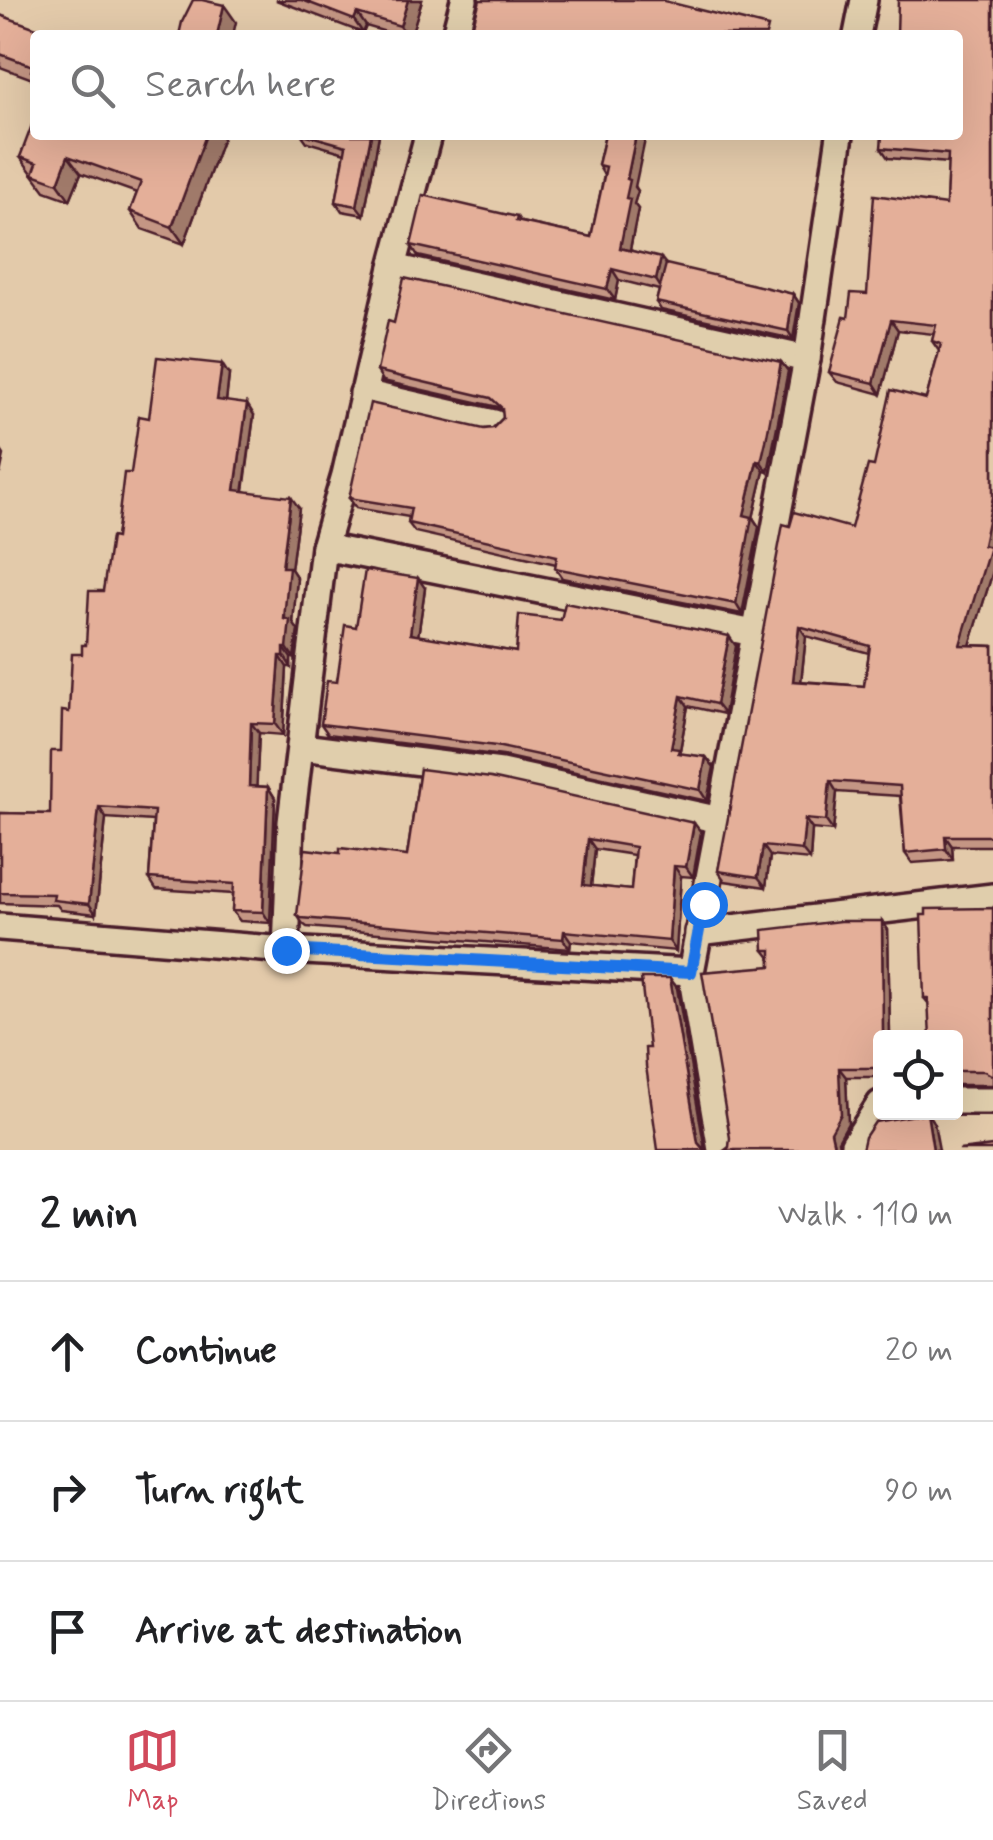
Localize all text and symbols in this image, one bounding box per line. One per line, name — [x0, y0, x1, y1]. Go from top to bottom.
search box — [30, 30, 963, 140]
icon: search — [65, 58, 120, 113]
text: Search here — [145, 61, 336, 110]
route start — [682, 882, 728, 928]
route end — [264, 928, 310, 974]
map controls — [873, 1030, 963, 1120]
button: locate — [873, 1030, 963, 1120]
text: 2 min — [40, 1188, 139, 1243]
text: Walk · 110 m — [778, 1194, 953, 1236]
icon: ahead — [40, 1324, 95, 1379]
text: Continue — [135, 1327, 277, 1376]
text: 20 m — [885, 1330, 953, 1372]
icon: right — [40, 1464, 95, 1519]
text: Turn right — [135, 1467, 304, 1516]
text: 90 m — [885, 1470, 953, 1512]
icon: arrive — [40, 1604, 95, 1659]
text: Arrive at destination — [135, 1607, 462, 1656]
tab: Map — [125, 1723, 180, 1820]
tab: Directions — [431, 1723, 546, 1820]
tab: Saved — [797, 1723, 868, 1820]

